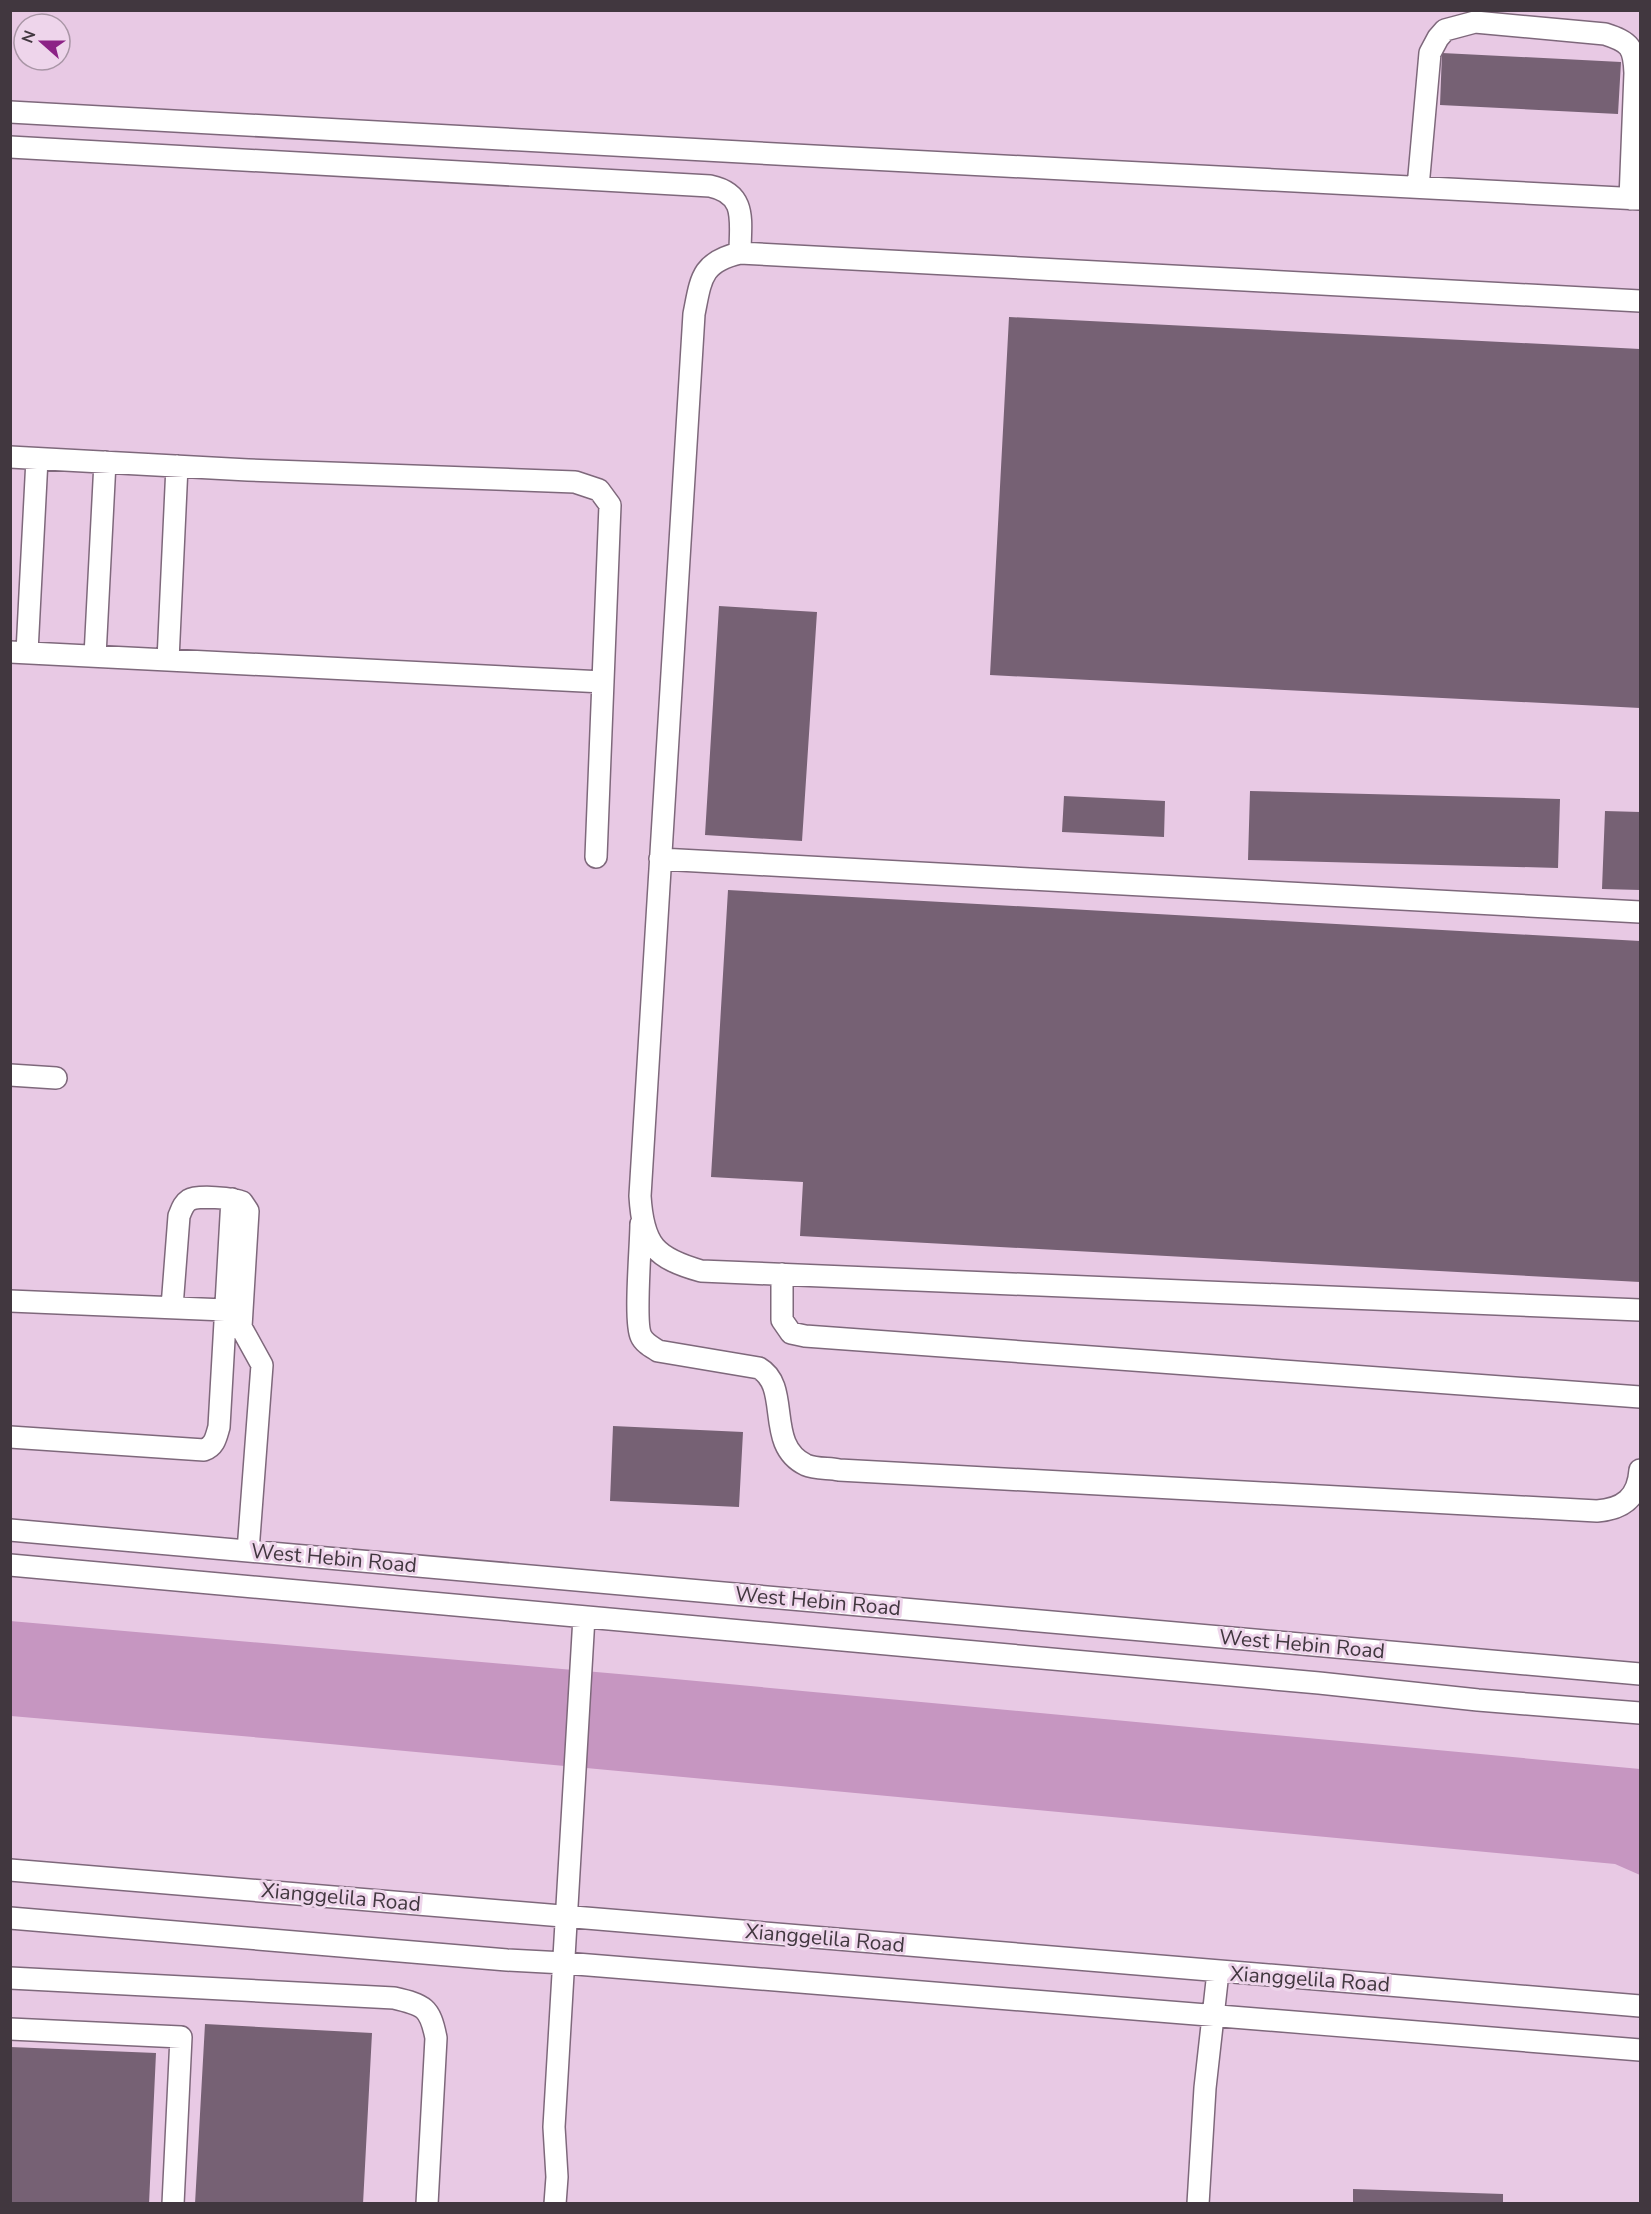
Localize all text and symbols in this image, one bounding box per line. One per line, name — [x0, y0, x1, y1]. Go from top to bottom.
north arrow — [12, 12, 72, 72]
text: N — [17, 27, 41, 47]
street label: West Hebin Road — [250, 1537, 418, 1579]
street label: West Hebin Road — [734, 1580, 902, 1622]
street label: West Hebin Road — [1218, 1623, 1386, 1665]
street label: Xianggelila Road — [260, 1876, 422, 1918]
street label: Xianggelila Road — [744, 1917, 906, 1959]
street label: Xianggelila Road — [1229, 1959, 1391, 1999]

